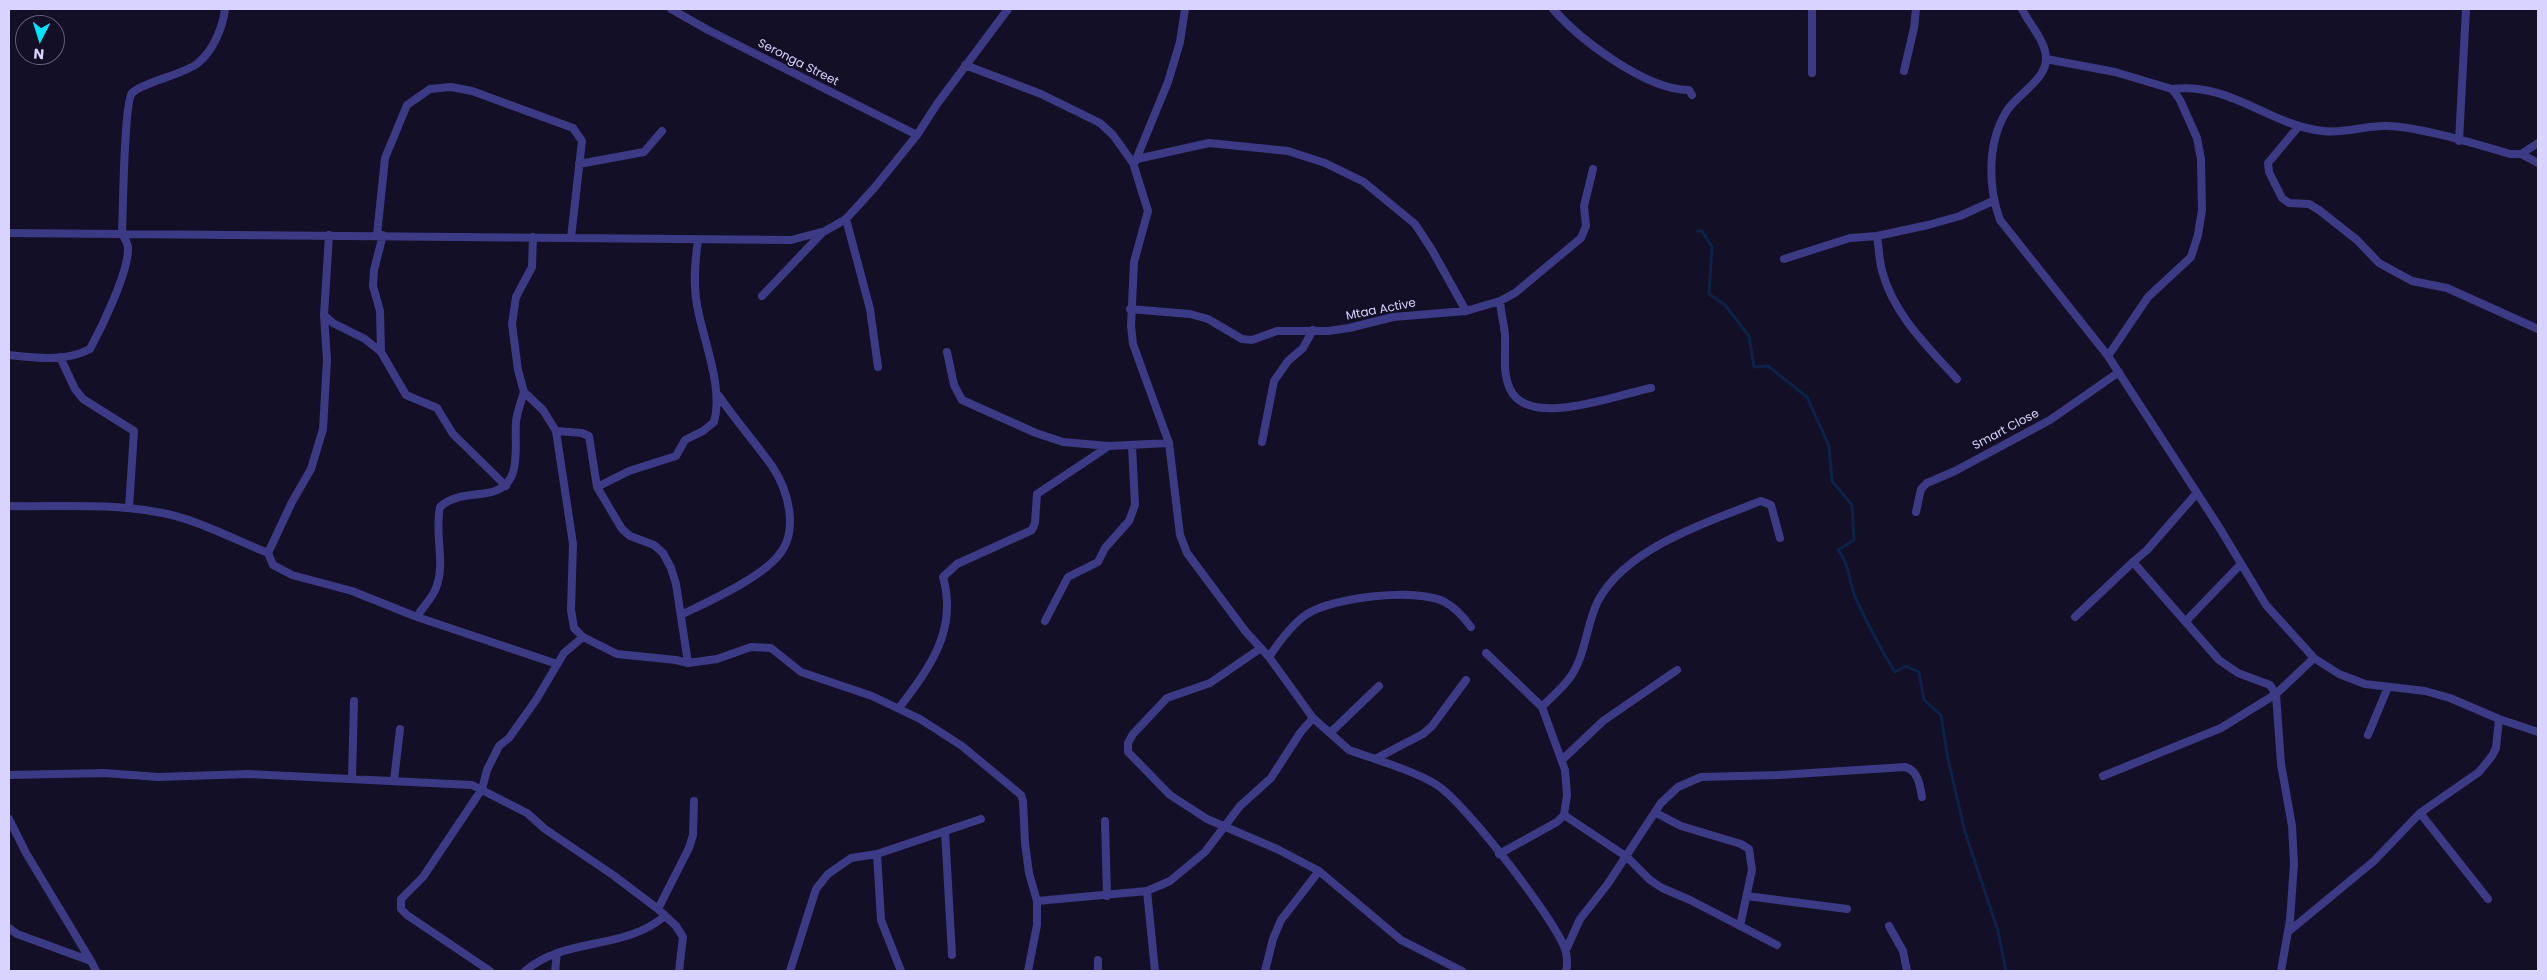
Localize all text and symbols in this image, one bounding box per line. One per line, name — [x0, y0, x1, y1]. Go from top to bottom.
north arrow — [15, 15, 65, 65]
street label: Seronga Street — [755, 36, 841, 90]
text: N — [33, 44, 45, 64]
street label: Mtaa Active — [1345, 296, 1417, 324]
street label: Smart Close — [1970, 406, 2042, 454]

